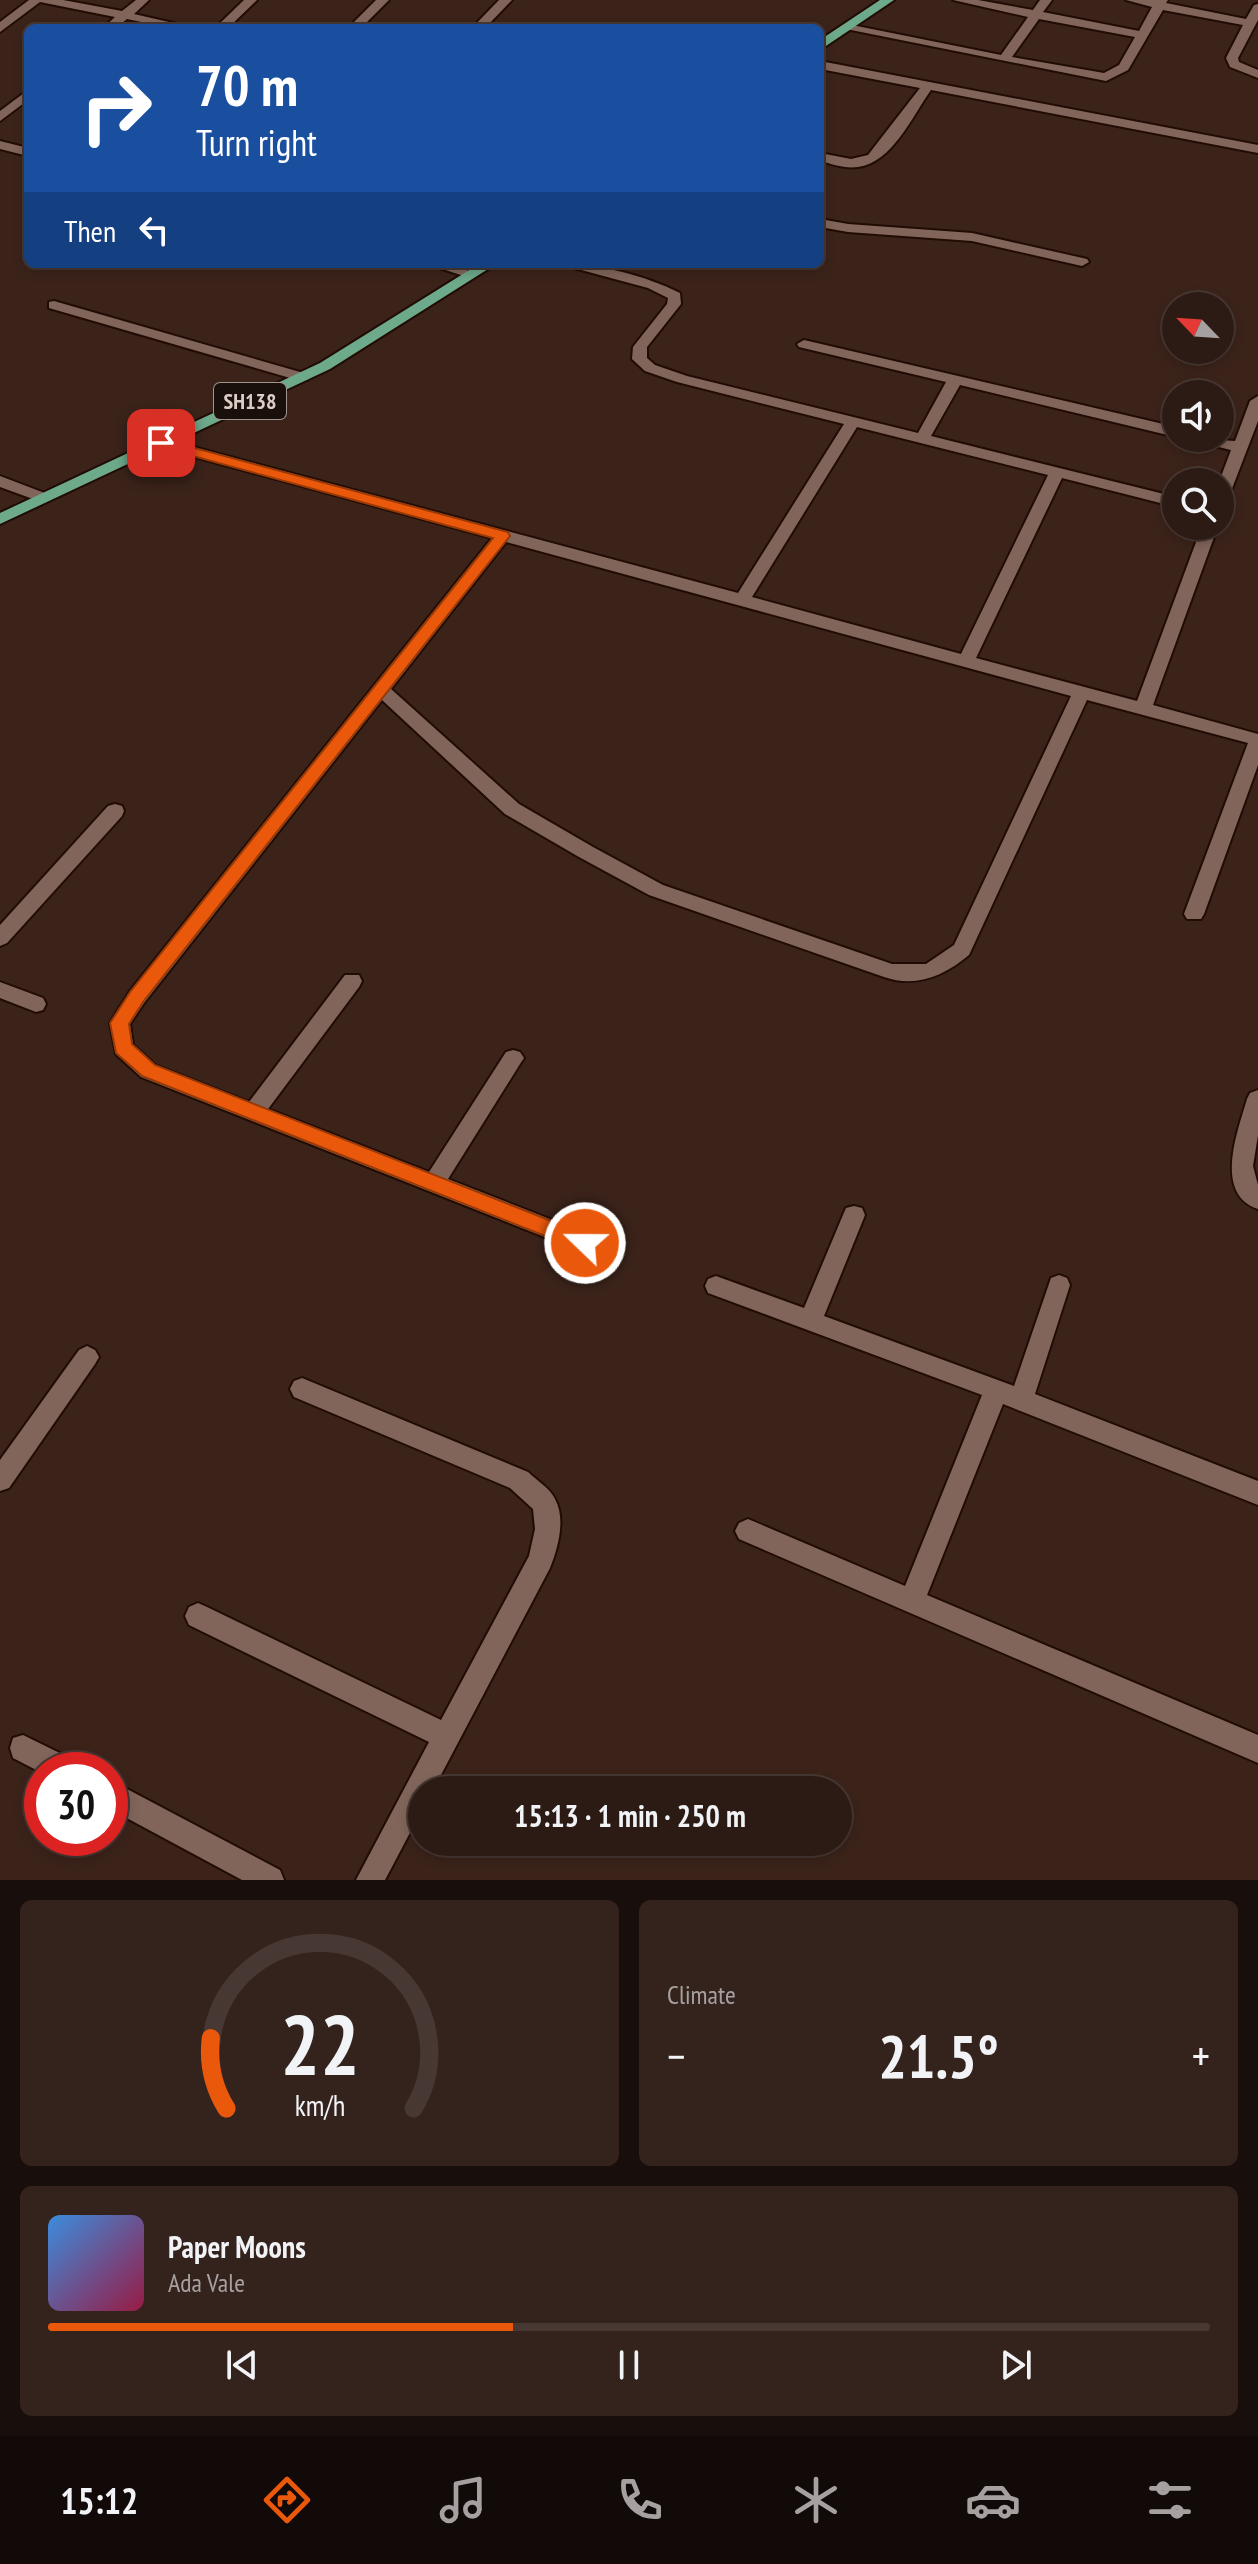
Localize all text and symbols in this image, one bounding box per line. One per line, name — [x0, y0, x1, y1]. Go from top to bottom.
text: 70 m — [196, 49, 298, 121]
icon: right — [64, 56, 168, 160]
text: Turn right — [196, 119, 317, 166]
icon: left — [132, 208, 176, 252]
text: Then — [64, 211, 116, 250]
north arrow — [1162, 292, 1234, 364]
map controls — [1162, 292, 1234, 540]
button: sound — [1162, 380, 1234, 452]
road number: SH138 — [214, 383, 286, 419]
pin — [127, 409, 195, 477]
icon: arrive — [139, 421, 183, 465]
button: search — [1162, 468, 1234, 540]
position arrow — [543, 1201, 627, 1285]
speed limit sign: 30 — [24, 1752, 128, 1856]
text: 15:13 · 1 min · 250 m — [514, 1796, 746, 1835]
text: Climate — [667, 1978, 736, 2011]
text: 22 — [280, 1990, 359, 2098]
text: 21.5° — [878, 2017, 999, 2095]
text: − — [667, 2027, 685, 2084]
text: + — [1192, 2027, 1210, 2084]
text: km/h — [294, 2087, 345, 2124]
text: Paper Moons — [168, 2227, 306, 2266]
text: Ada Vale — [168, 2266, 245, 2299]
icon: previous — [220, 2343, 264, 2387]
icon: pause — [607, 2343, 651, 2387]
icon: next — [994, 2343, 1038, 2387]
icon: directions — [259, 2472, 315, 2528]
icon: music — [435, 2472, 491, 2528]
icon: phone — [612, 2472, 668, 2528]
icon: climate — [788, 2472, 844, 2528]
icon: car — [965, 2472, 1021, 2528]
icon: filters — [1142, 2472, 1198, 2528]
text: 15:12 — [60, 2477, 138, 2524]

